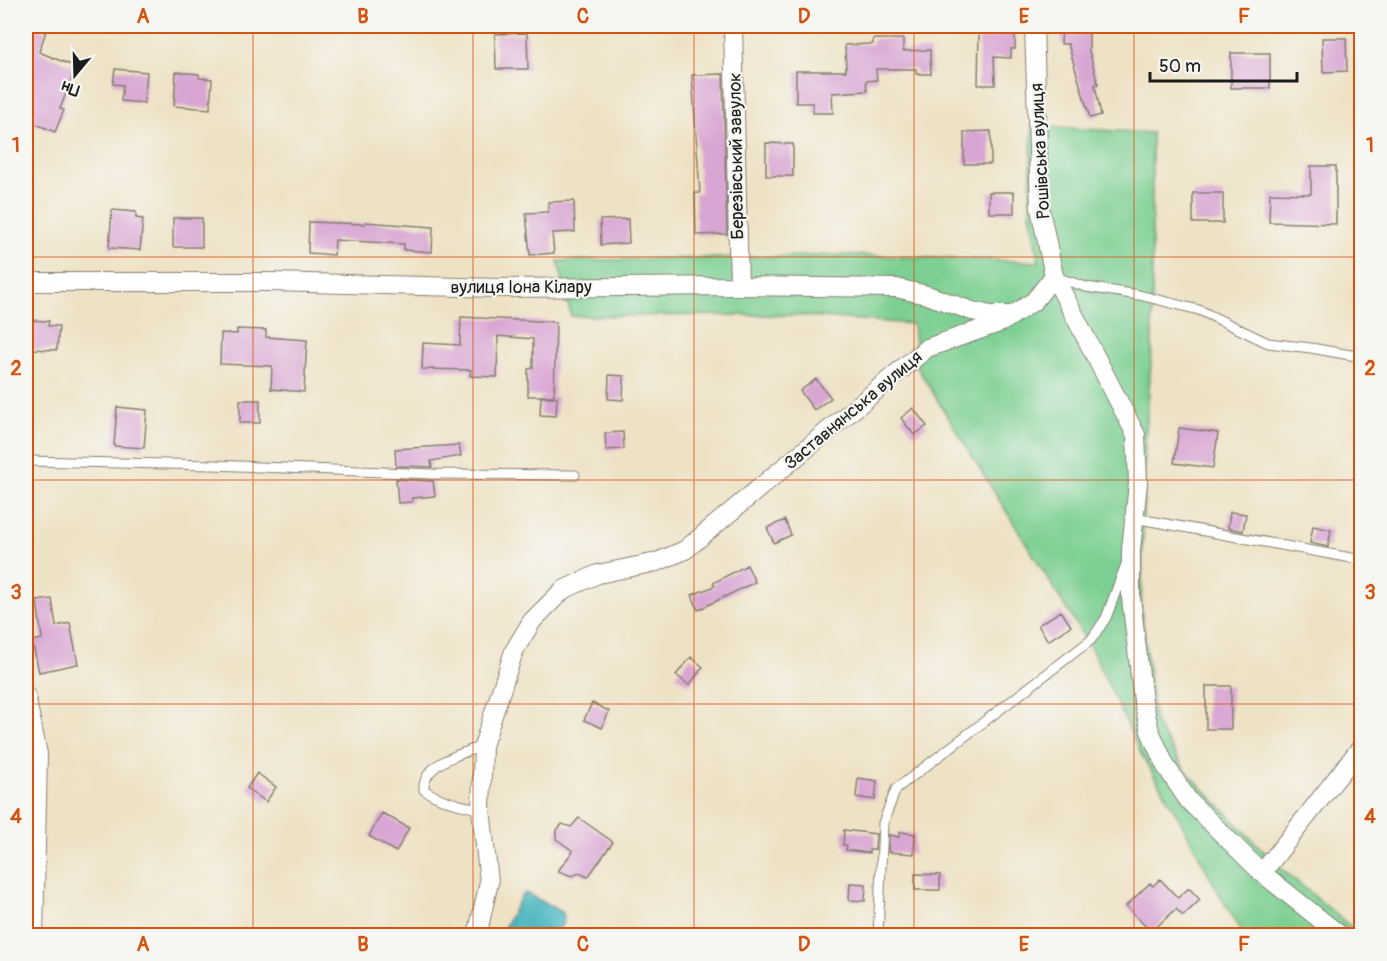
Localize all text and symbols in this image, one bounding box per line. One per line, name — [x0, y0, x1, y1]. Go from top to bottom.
text: A — [137, 4, 150, 29]
text: B — [357, 4, 369, 29]
text: C — [577, 4, 589, 29]
text: D — [798, 4, 811, 29]
text: E — [1019, 4, 1030, 29]
text: F — [1238, 4, 1250, 29]
north arrow — [45, 45, 105, 105]
scale bar — [1150, 45, 1297, 83]
text: 50 m — [1159, 55, 1201, 78]
street label: Березівський завулок — [724, 72, 749, 240]
text: Пн — [59, 76, 82, 101]
street label: Рошівська вулиця — [1025, 82, 1056, 220]
text: 1 — [12, 133, 20, 158]
text: 1 — [1366, 133, 1374, 158]
street label: вулиця Іона Кілару — [450, 276, 592, 299]
street label: Заставнянська вулиця — [780, 346, 927, 475]
text: 2 — [10, 356, 22, 381]
text: 2 — [1364, 356, 1376, 381]
text: 3 — [10, 580, 22, 605]
text: 3 — [1364, 580, 1376, 605]
text: 4 — [10, 804, 22, 829]
text: 4 — [1364, 804, 1376, 829]
text: A — [137, 932, 150, 957]
text: B — [357, 932, 369, 957]
text: C — [577, 932, 589, 957]
text: D — [798, 932, 811, 957]
text: E — [1019, 932, 1030, 957]
text: F — [1238, 932, 1250, 957]

